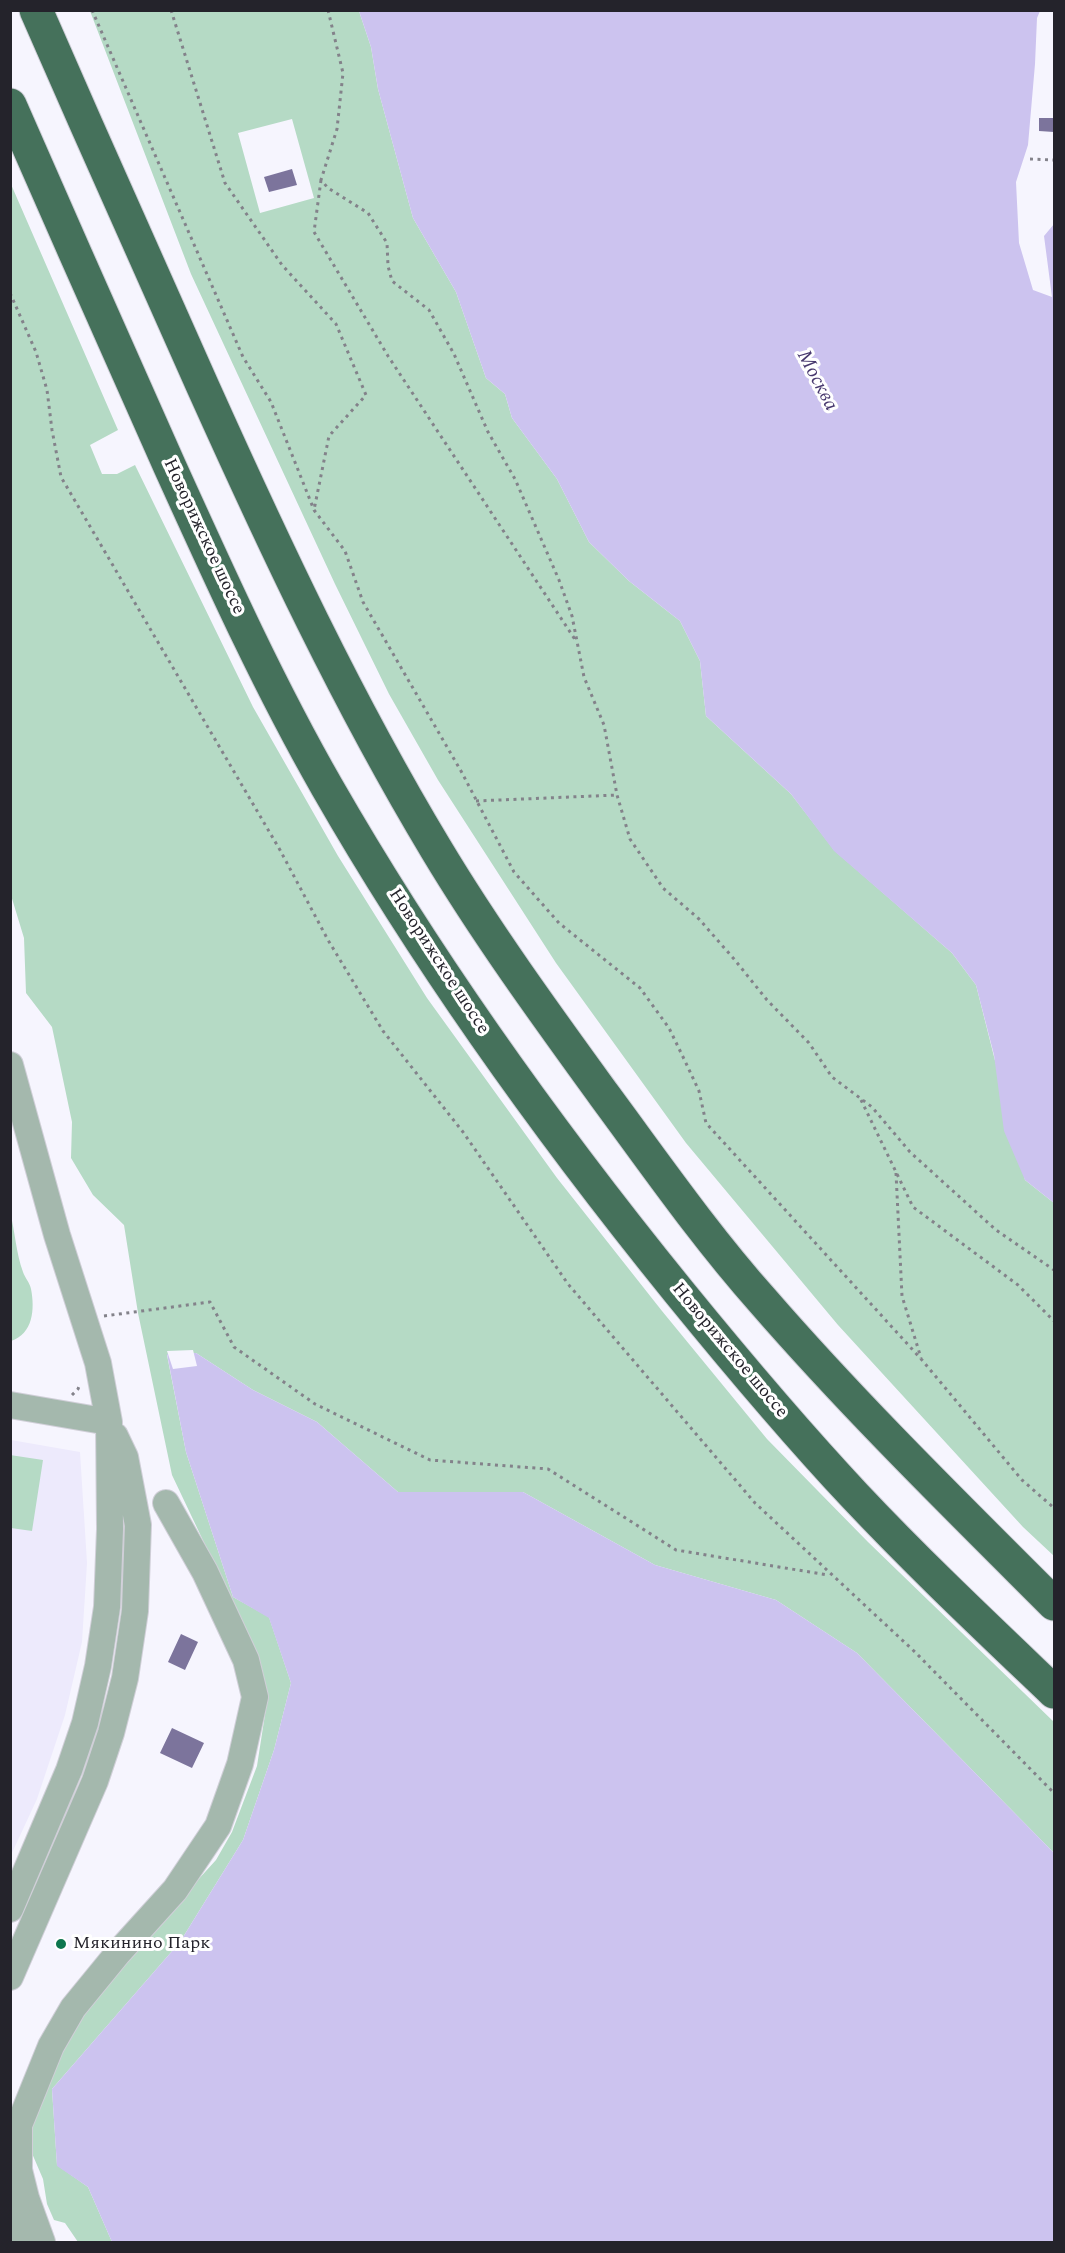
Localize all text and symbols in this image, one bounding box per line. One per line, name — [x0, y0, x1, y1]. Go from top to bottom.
water label: Москва — [790, 347, 842, 415]
street label: Новорижское шоссе — [157, 456, 249, 618]
street label: Новорижское шоссе — [383, 885, 493, 1039]
street label: Новорижское шоссе — [666, 1279, 792, 1423]
place label: Мякинино Парк — [73, 1933, 210, 1955]
marker: Мякинино Парк — [54, 1937, 68, 1951]

